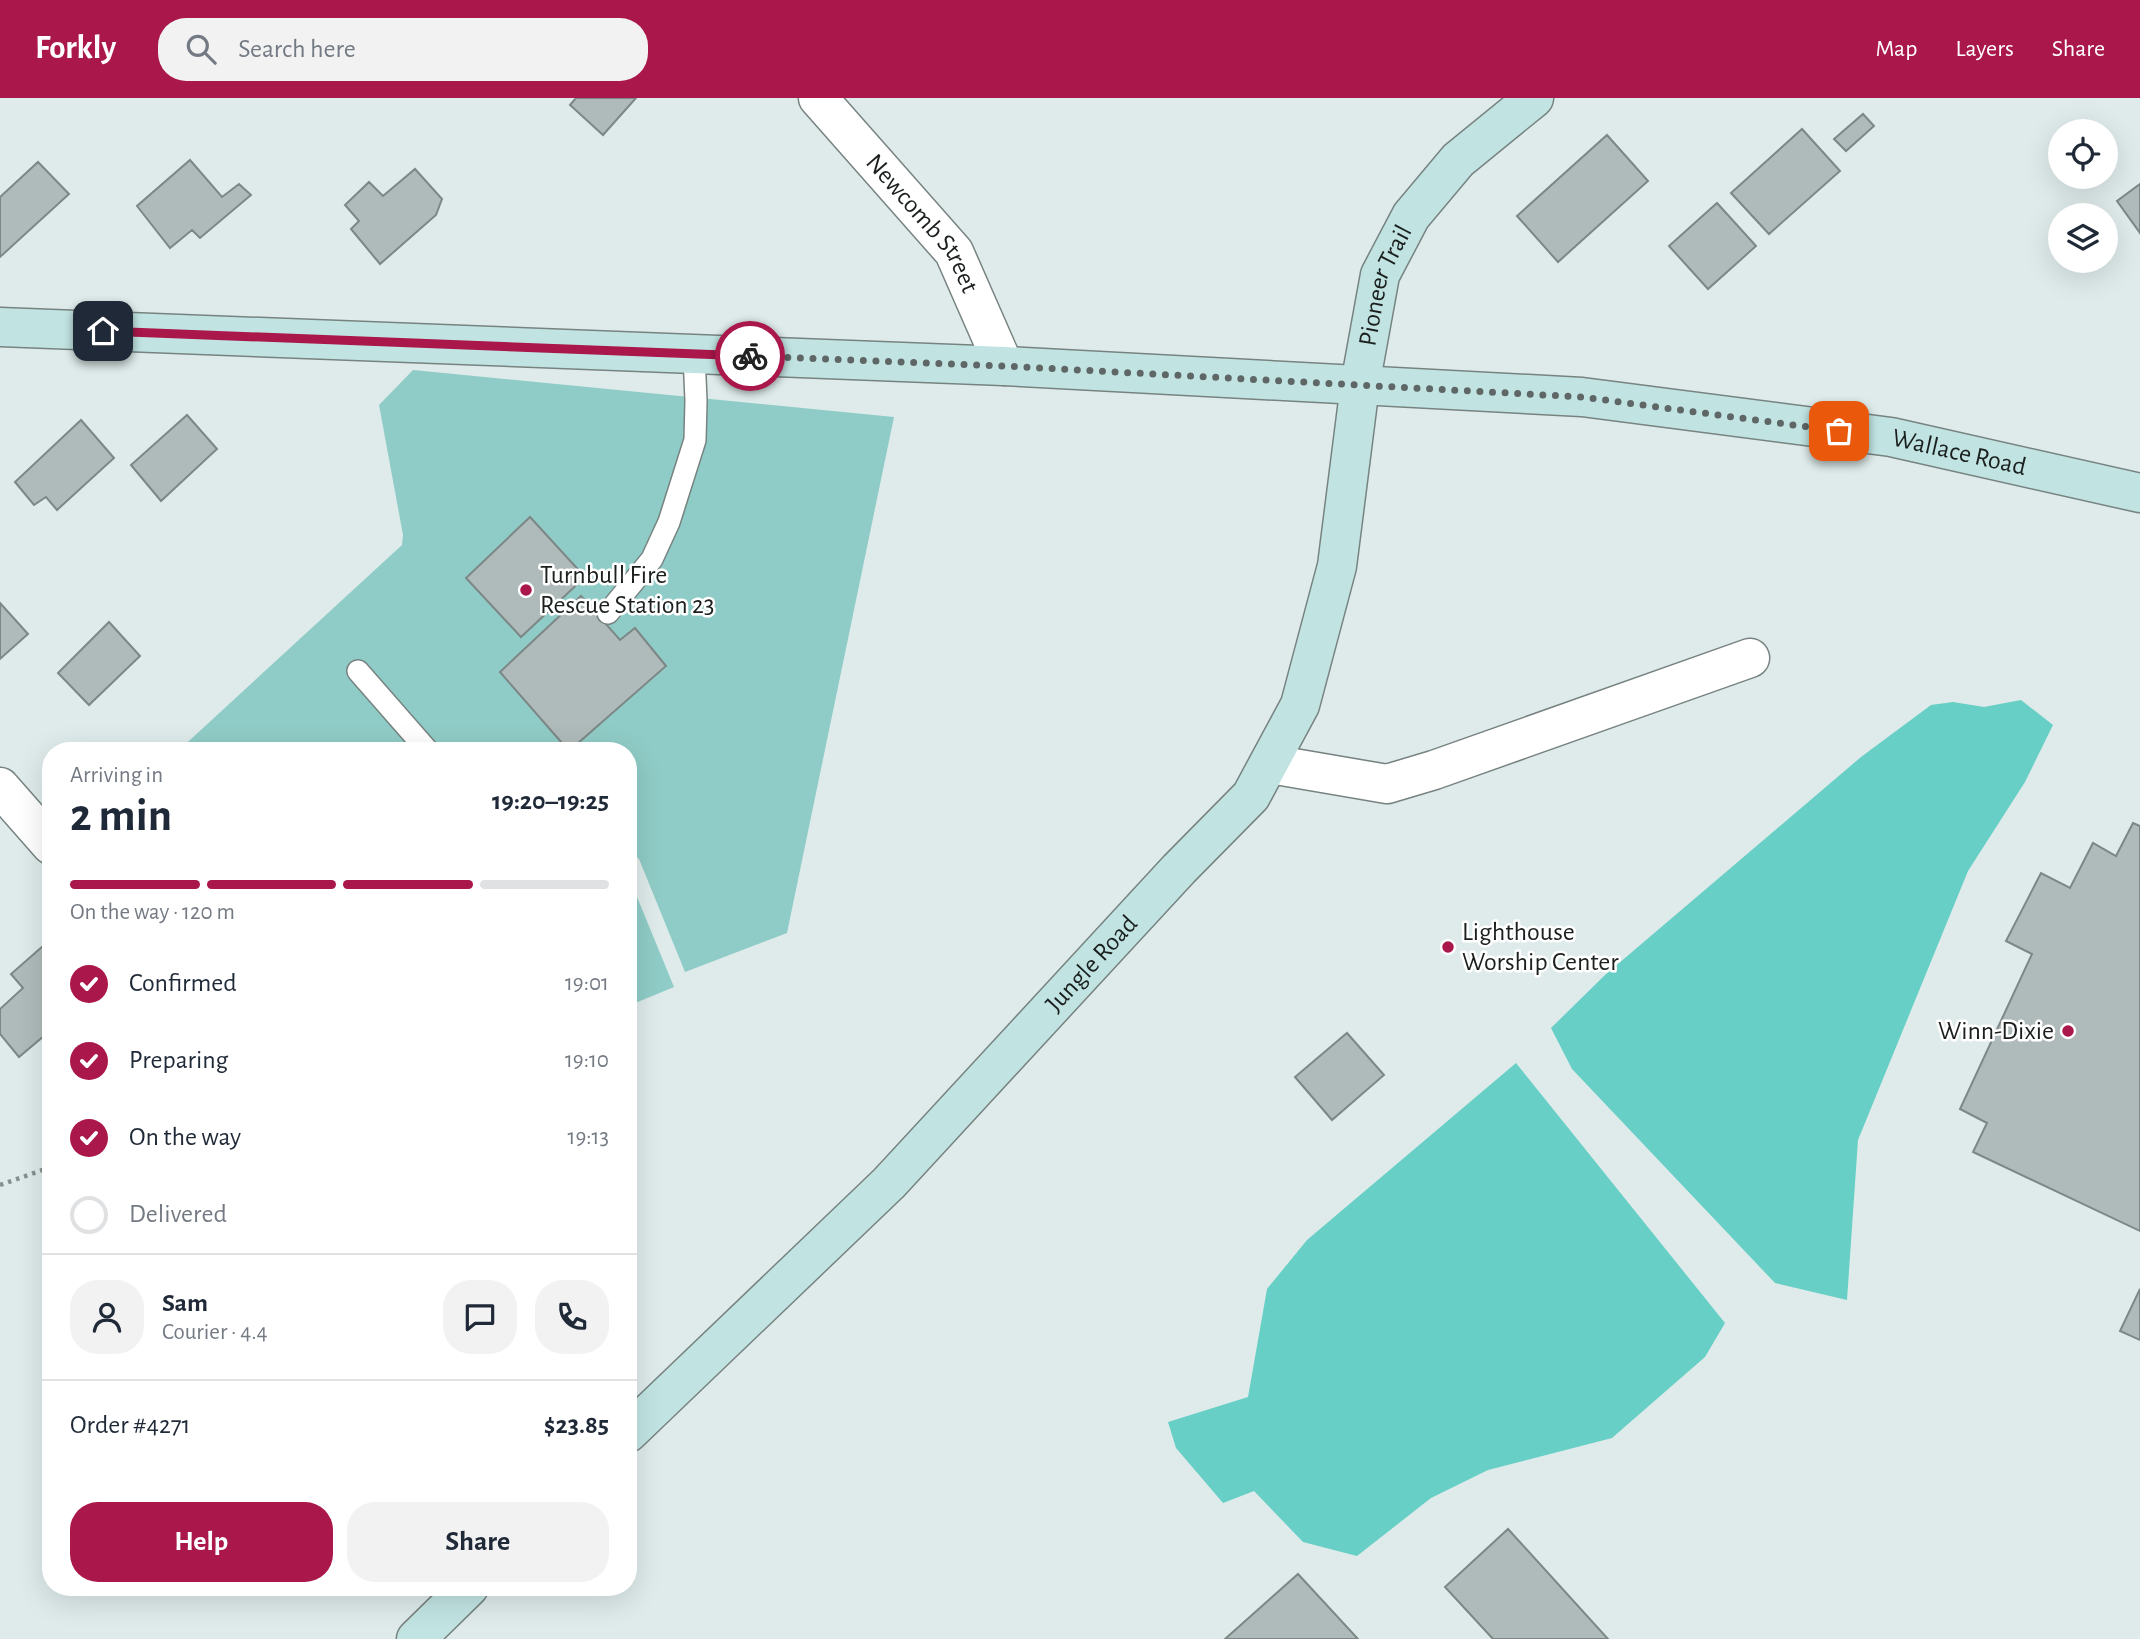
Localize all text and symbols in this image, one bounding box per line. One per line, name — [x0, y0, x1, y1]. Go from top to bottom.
search box — [158, 18, 648, 81]
icon: search — [182, 30, 220, 68]
text: Forkly — [35, 32, 116, 65]
text: Search here — [238, 36, 356, 62]
text: Map — [1875, 37, 1917, 61]
text: Layers — [1955, 37, 2014, 61]
text: Share — [2052, 37, 2105, 61]
map controls — [2048, 119, 2118, 273]
button: locate — [2048, 119, 2118, 189]
street label: Newcomb Street — [861, 149, 983, 296]
button: layers — [2048, 203, 2118, 273]
street label: Pioneer Trail — [1354, 221, 1417, 348]
pin — [73, 301, 133, 361]
icon: home — [84, 312, 122, 350]
courier — [715, 321, 785, 391]
icon: bike — [731, 337, 769, 375]
pin — [1809, 401, 1869, 461]
icon: bag — [1820, 412, 1858, 450]
street label: Wallace Road — [1890, 425, 2029, 480]
place label: Turnbull Fire Rescue Station 23 — [540, 562, 715, 618]
marker: Turnbull Fire Rescue Station 23 — [518, 582, 534, 598]
text: Arriving in — [70, 764, 163, 787]
text: 19:20–19:25 — [492, 788, 609, 814]
text: 2 min — [70, 793, 172, 839]
text: On the way · 120 m — [70, 901, 235, 924]
street label: Jungle Road — [1041, 910, 1142, 1017]
place label: Lighthouse Worship Center — [1462, 919, 1619, 975]
marker: Lighthouse Worship Center — [1440, 939, 1456, 955]
icon: check — [70, 965, 108, 1003]
text: Confirmed — [129, 970, 237, 996]
text: 19:01 — [565, 972, 609, 995]
place label: Winn-Dixie — [1938, 1018, 2054, 1044]
marker: Winn-Dixie — [2060, 1023, 2076, 1039]
icon: check — [70, 1042, 108, 1080]
text: Preparing — [129, 1047, 228, 1073]
text: 19:10 — [565, 1049, 609, 1072]
icon: check — [70, 1119, 108, 1157]
text: On the way — [129, 1124, 241, 1150]
text: 19:13 — [568, 1126, 609, 1149]
text: Delivered — [129, 1201, 227, 1227]
button: person — [70, 1280, 144, 1354]
button: chat — [443, 1280, 517, 1354]
button: phone — [535, 1280, 609, 1354]
text: Sam — [162, 1290, 208, 1316]
text: Courier · 4.4 — [162, 1321, 268, 1344]
text: Order #4271 — [70, 1412, 191, 1438]
text: $23.85 — [544, 1412, 609, 1438]
button: Help — [70, 1502, 333, 1582]
button: Share — [347, 1502, 609, 1582]

